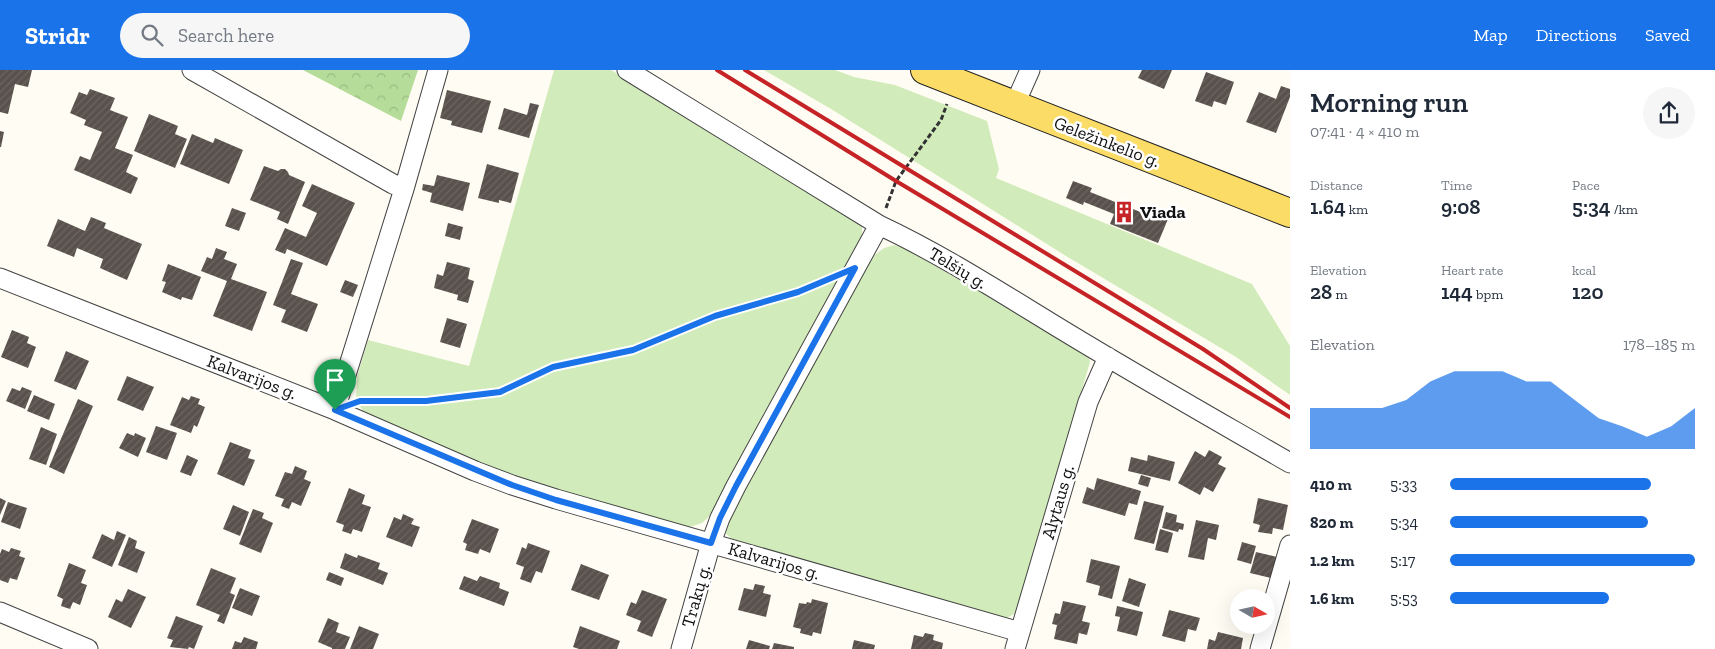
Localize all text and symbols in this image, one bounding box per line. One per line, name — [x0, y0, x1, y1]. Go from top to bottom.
search box — [120, 13, 470, 58]
text: Stridr — [25, 21, 90, 50]
icon: search — [138, 21, 166, 49]
text: Search here — [178, 24, 274, 47]
text: Map — [1473, 24, 1508, 46]
text: Directions — [1536, 24, 1617, 46]
text: Saved — [1645, 24, 1690, 46]
text: Morning run — [1310, 86, 1468, 119]
button: share — [1643, 87, 1695, 139]
street label: Geležinkelio g. — [1051, 112, 1163, 172]
text: 07:41 · 4 × 410 m — [1310, 122, 1419, 141]
text: Distance — [1310, 177, 1363, 194]
text: Time — [1441, 177, 1472, 194]
text: Pace — [1572, 177, 1600, 194]
text: 1.64 — [1310, 194, 1346, 219]
text: 9:08 — [1441, 194, 1481, 219]
text: 5:34 — [1572, 194, 1610, 219]
building icon: Viada — [1111, 199, 1137, 225]
place label: Viada — [1140, 201, 1186, 223]
text: km — [1346, 201, 1368, 218]
text: /km — [1610, 201, 1638, 218]
street label: Telšių g. — [925, 242, 991, 294]
text: Elevation — [1310, 262, 1367, 279]
text: Heart rate — [1441, 262, 1503, 279]
text: kcal — [1572, 262, 1596, 279]
text: 28 — [1310, 279, 1332, 304]
text: 144 — [1441, 279, 1473, 304]
text: 120 — [1572, 279, 1604, 304]
text: m — [1332, 286, 1348, 303]
text: bpm — [1473, 286, 1503, 303]
text: Elevation — [1310, 335, 1375, 354]
text: 178–185 m — [1623, 335, 1695, 354]
street label: Kalvarijos g. — [204, 350, 300, 404]
pin — [314, 359, 356, 410]
icon: arrive — [321, 366, 349, 394]
street label: Alytaus g. — [1037, 462, 1079, 542]
text: 410 m — [1310, 475, 1352, 494]
text: 5:33 — [1390, 475, 1417, 494]
text: 820 m — [1310, 513, 1353, 532]
text: 5:34 — [1390, 513, 1418, 532]
street label: Kalvarijos g. — [726, 537, 822, 585]
text: 1.2 km — [1310, 551, 1355, 570]
text: 5:17 — [1390, 551, 1415, 570]
street label: Trakų g. — [677, 562, 715, 630]
north arrow — [1230, 589, 1275, 634]
map controls — [1230, 589, 1275, 634]
text: 1.6 km — [1310, 589, 1354, 608]
text: 5:53 — [1390, 589, 1418, 608]

